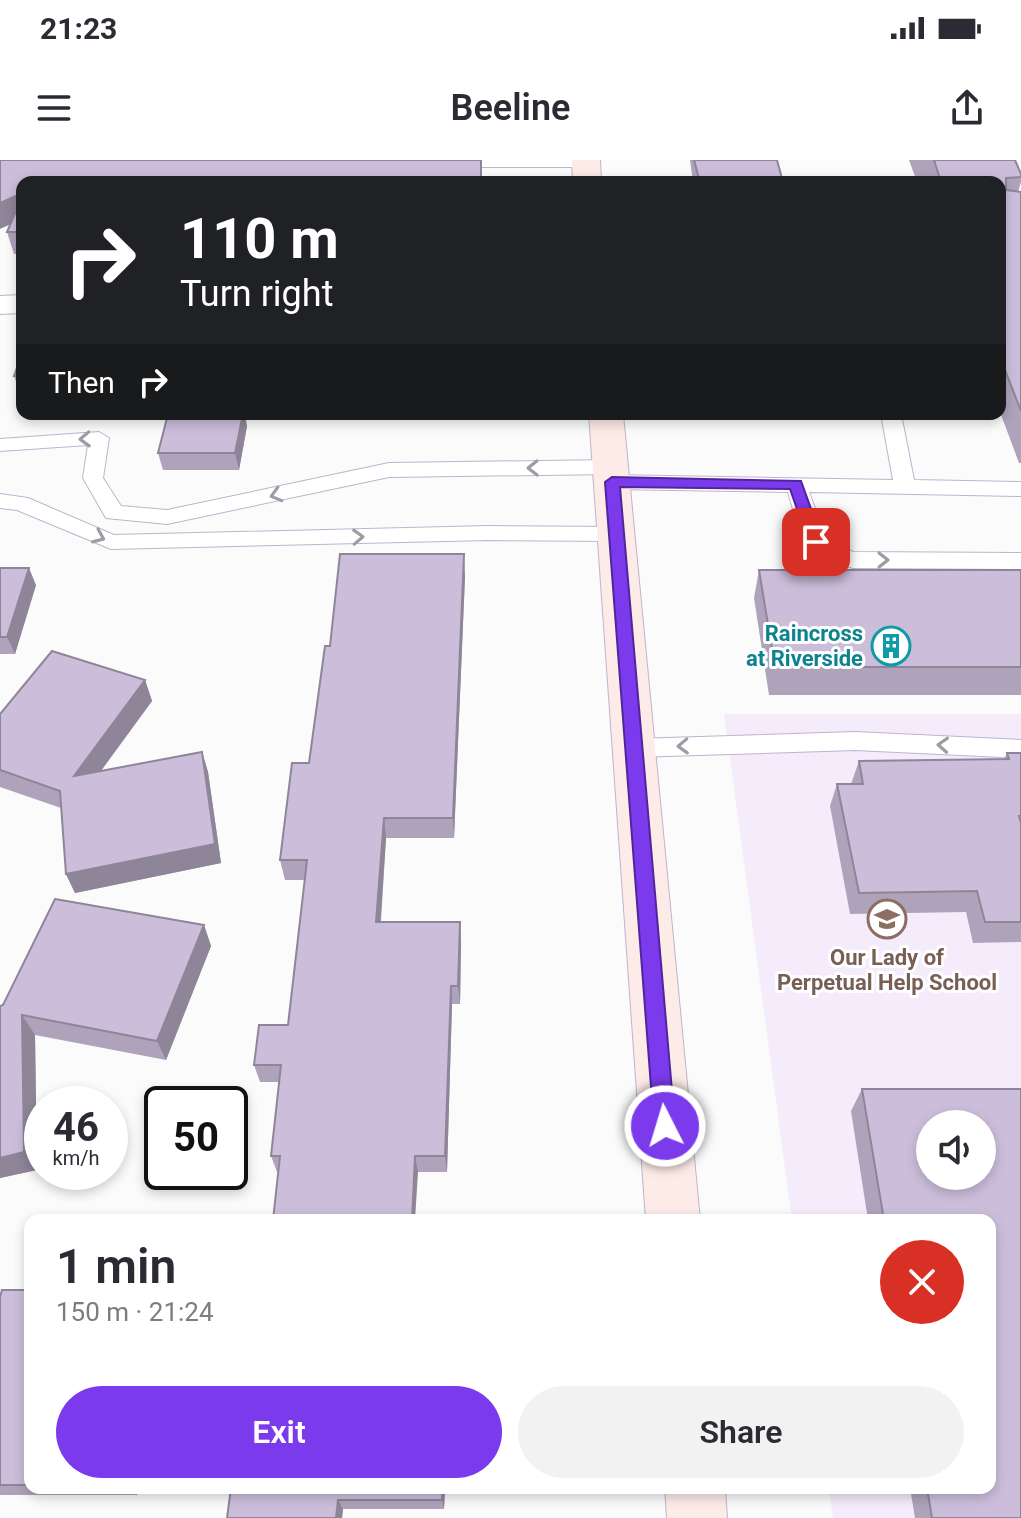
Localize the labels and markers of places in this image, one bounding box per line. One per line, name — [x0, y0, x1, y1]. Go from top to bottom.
pin — [782, 508, 850, 576]
place label: Raincross at Riverside — [746, 621, 863, 671]
building icon: Raincross at Riverside — [870, 625, 912, 667]
school or university icon: Our Lady of Perpetual Help School — [866, 898, 908, 940]
place label: Our Lady of Perpetual Help School — [777, 945, 997, 995]

